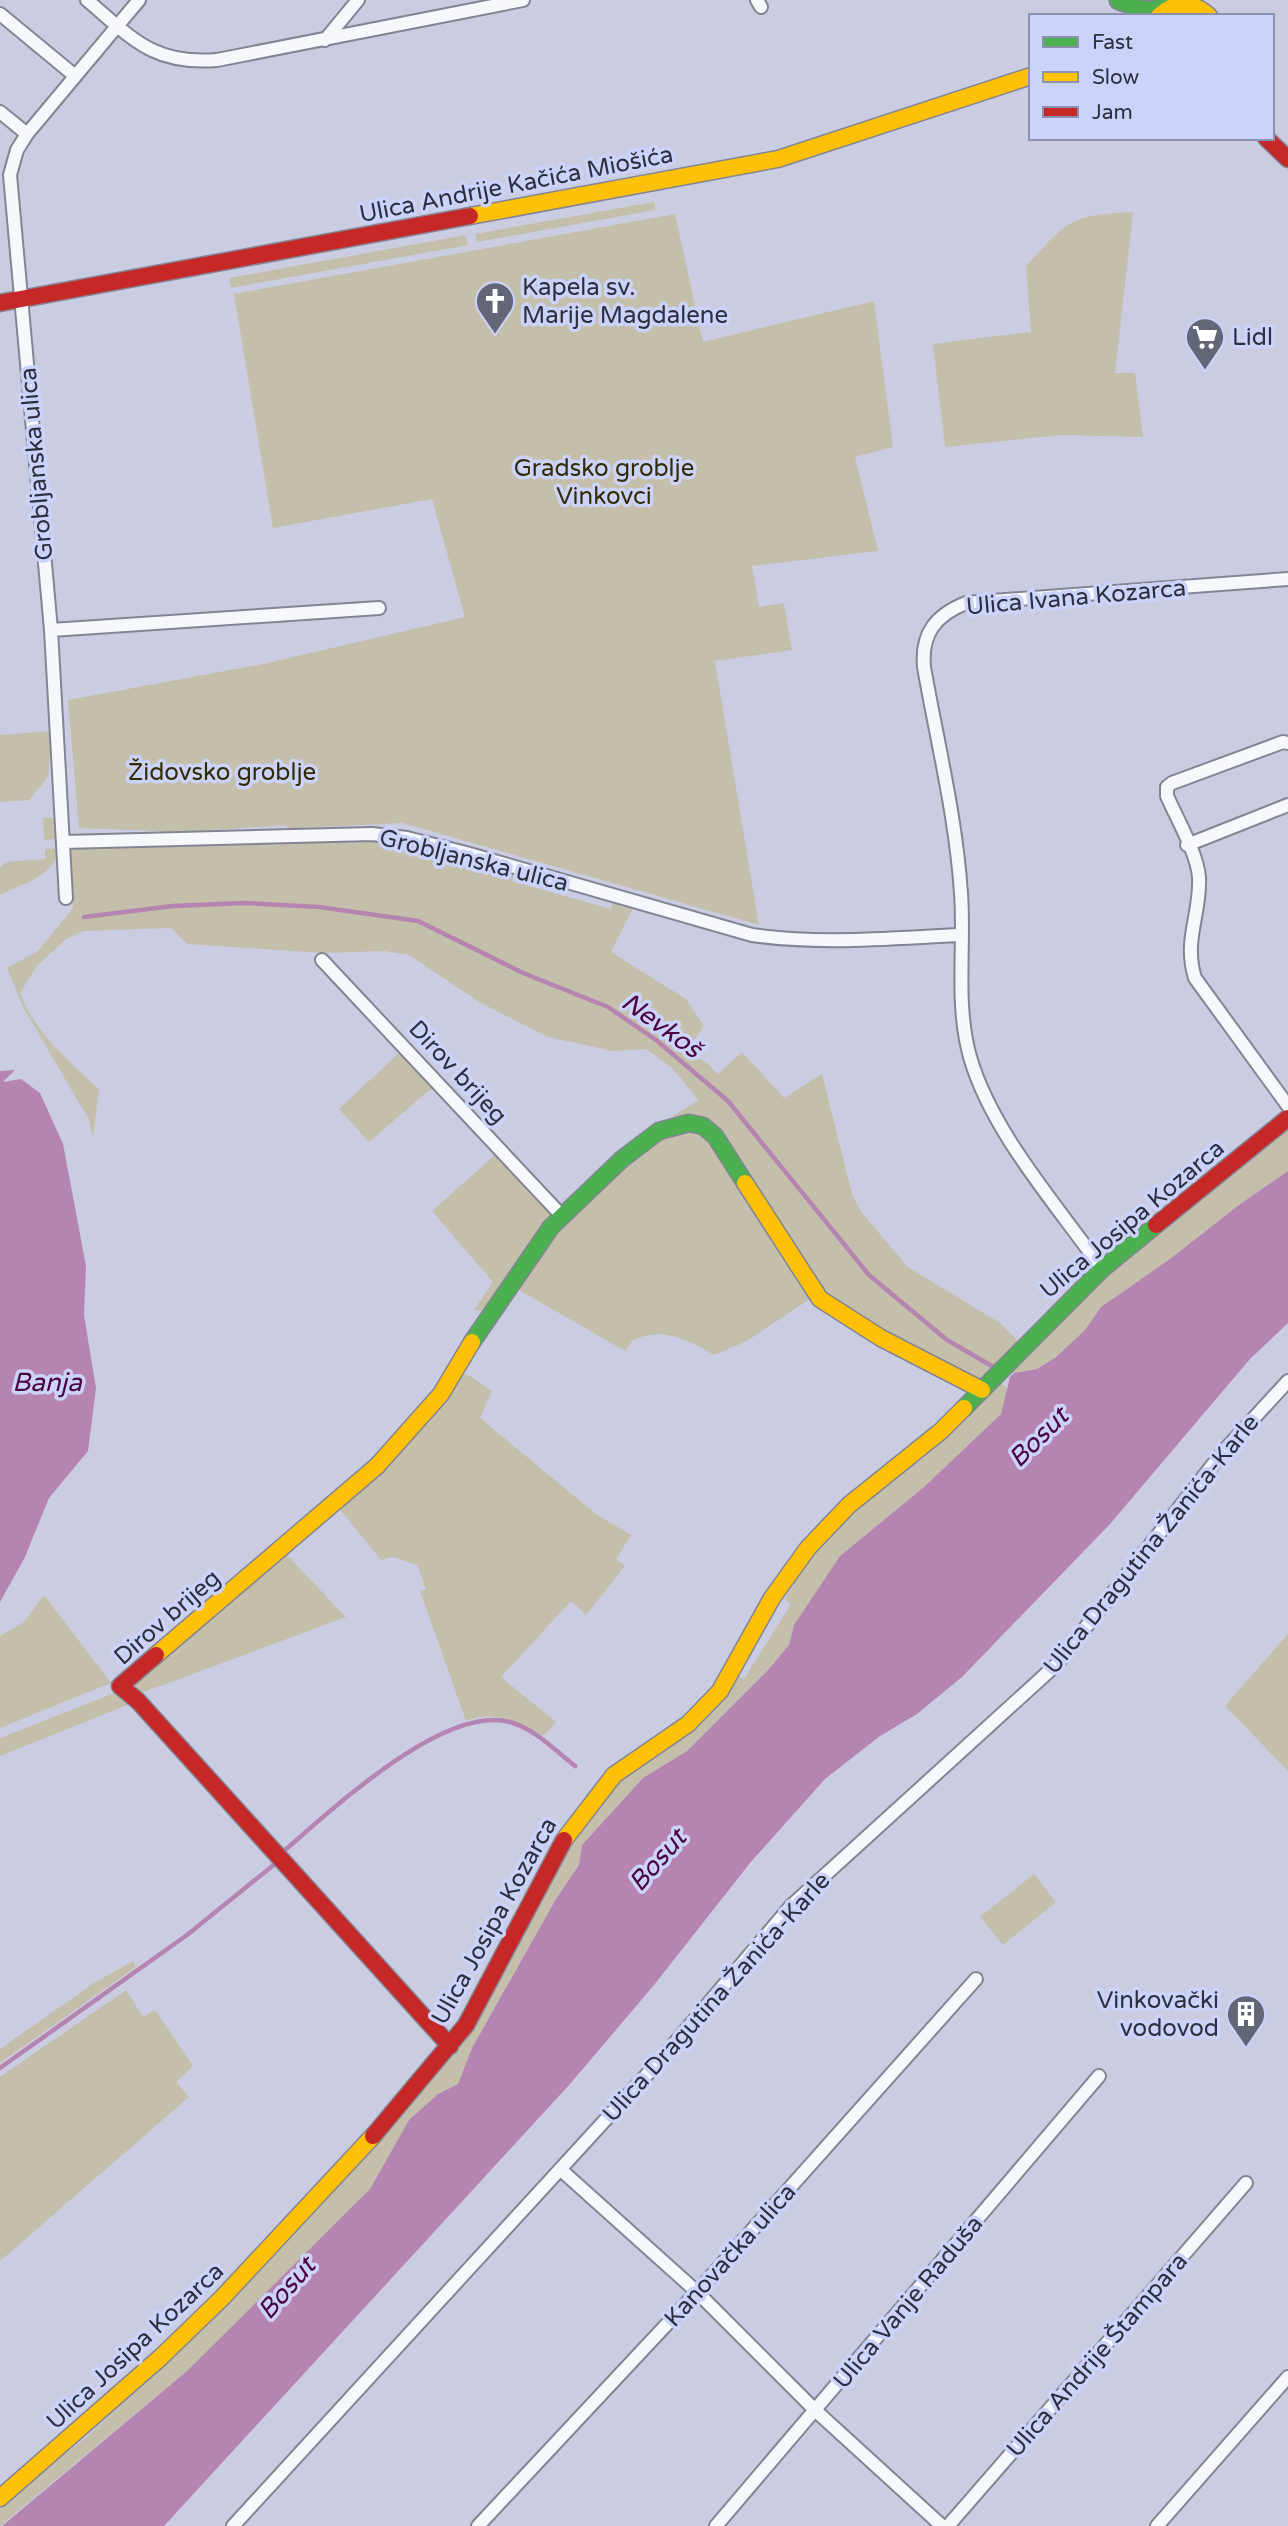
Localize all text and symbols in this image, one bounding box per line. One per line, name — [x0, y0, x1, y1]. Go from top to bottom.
legend — [1029, 14, 1274, 140]
text: Fast — [1092, 30, 1133, 55]
text: Slow — [1092, 65, 1140, 90]
text: Jam — [1092, 100, 1133, 125]
street label: Ulica Andrije Kačića Miošića — [357, 140, 675, 229]
place label: Kapela sv. Marije Magdalene — [522, 273, 728, 330]
church icon: Kapela sv. Marije Magdalene — [474, 280, 516, 335]
supermarket icon: Lidl — [1184, 316, 1226, 371]
place label: Lidl — [1232, 323, 1273, 352]
street label: Grobljanska ulica — [14, 366, 59, 562]
park label: Gradsko groblje Vinkovci — [514, 454, 694, 511]
street label: Ulica Ivana Kozarca — [965, 573, 1187, 622]
park label: Židovsko groblje — [128, 758, 316, 787]
street label: Grobljanska ulica — [376, 823, 571, 898]
water label: Nevkoš — [616, 986, 710, 1066]
street label: Dirov brijeg — [402, 1015, 513, 1130]
street label: Ulica Josipa Kozarca — [1034, 1134, 1230, 1305]
water label: Banja — [12, 1367, 83, 1398]
water label: Bosut — [1002, 1399, 1077, 1474]
street label: Ulica Dragutina Žanića-Karle — [1038, 1409, 1265, 1680]
street label: Dirov brijeg — [108, 1563, 226, 1671]
street label: Ulica Josipa Kozarca — [426, 1813, 563, 2030]
water label: Bosut — [622, 1821, 695, 1898]
street label: Ulica Dragutina Žanića-Karle — [597, 1867, 836, 2128]
place label: Vinkovački vodovod — [1097, 1986, 1219, 2043]
building icon: Vinkovački vodovod — [1225, 1993, 1267, 2048]
street label: Kanovačka ulica — [658, 2178, 802, 2333]
street label: Ulica Vanje Raduša — [828, 2210, 989, 2395]
street label: Ulica Andrije Štampara — [1001, 2247, 1194, 2463]
water label: Bosut — [251, 2249, 324, 2326]
street label: Ulica Josipa Kozarca — [41, 2257, 230, 2436]

